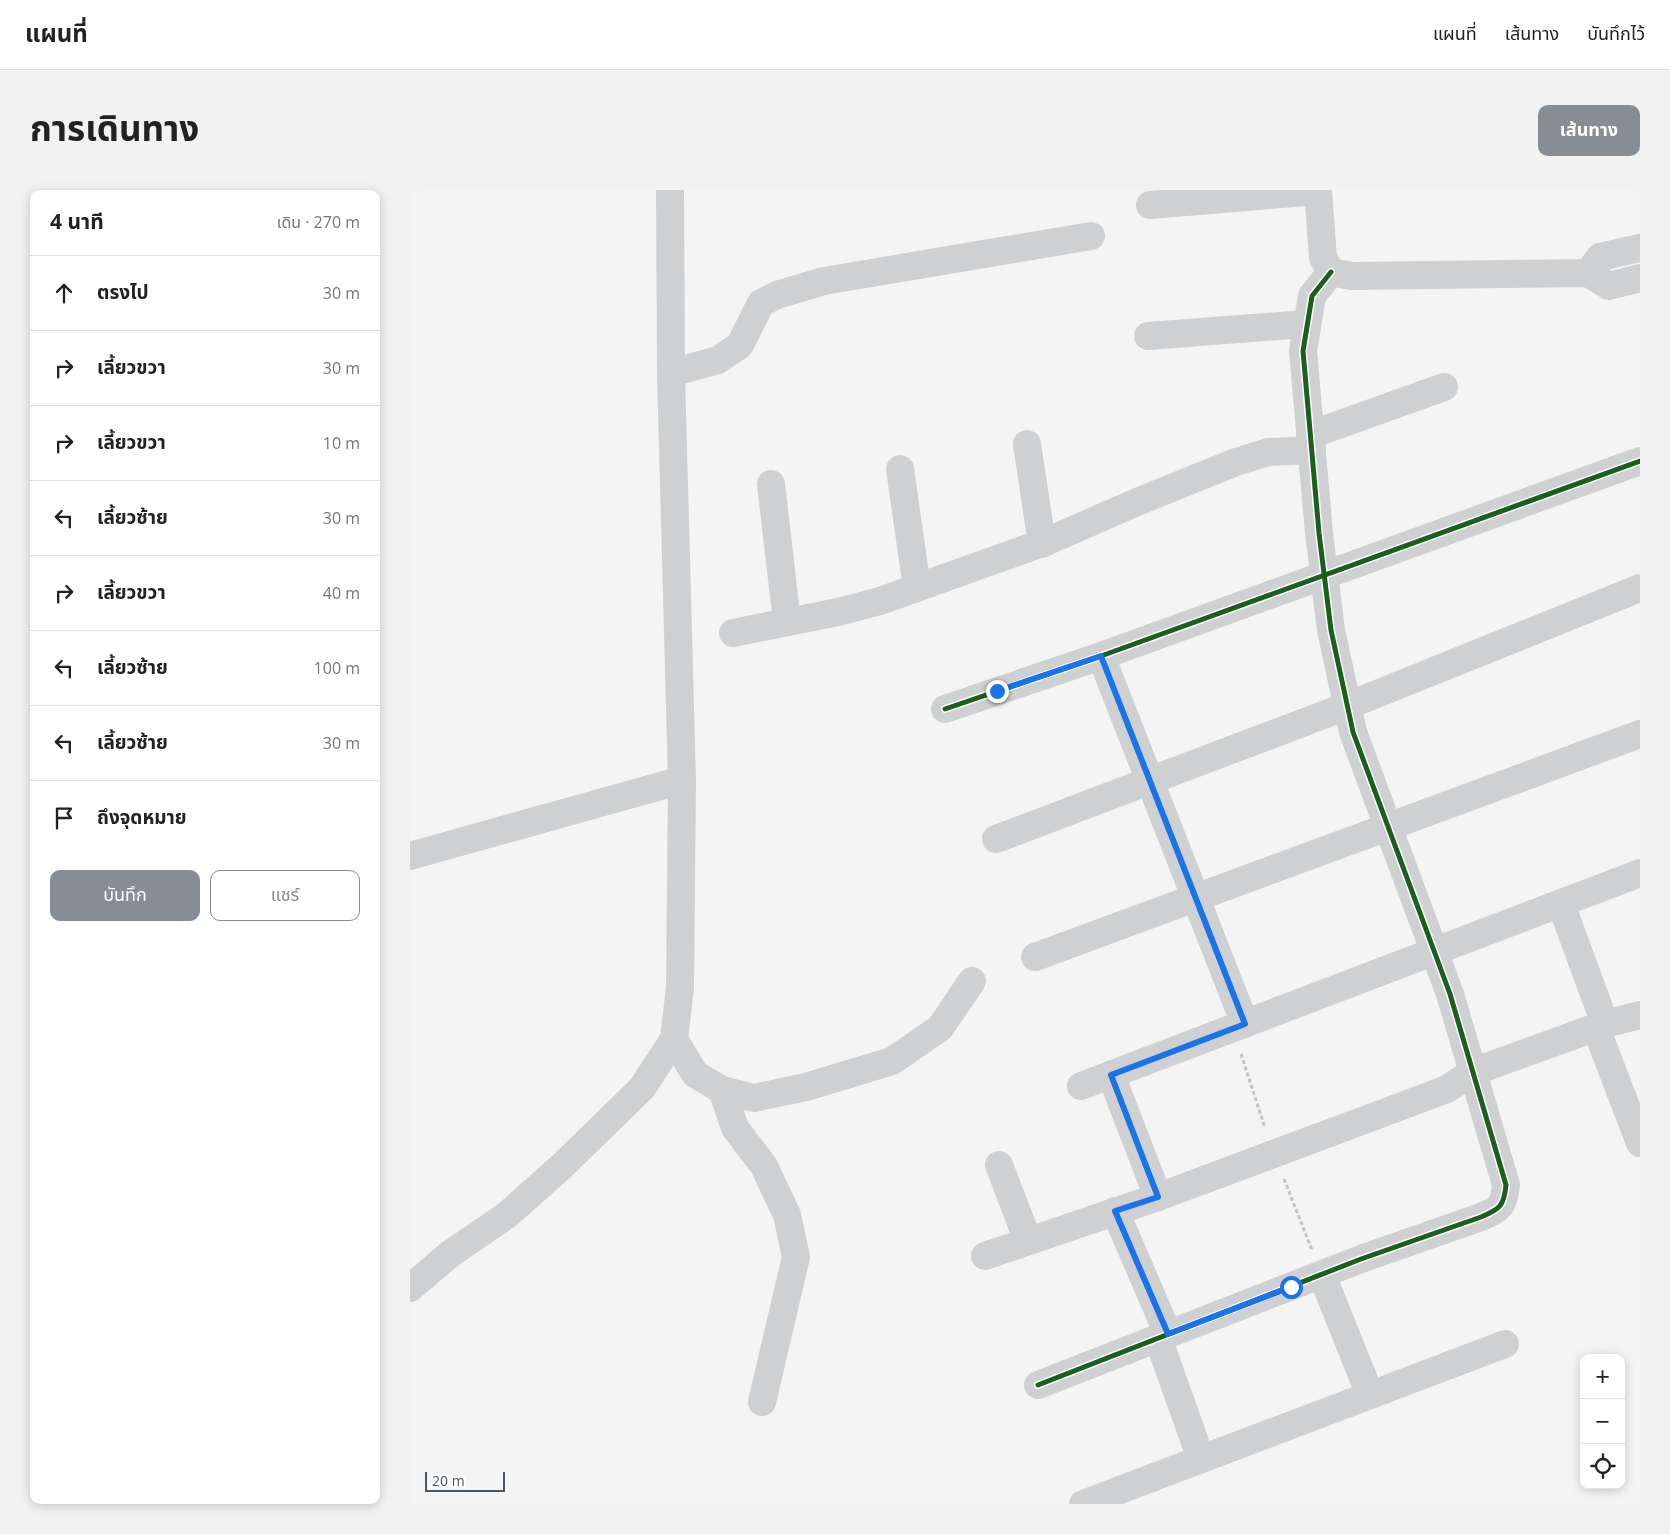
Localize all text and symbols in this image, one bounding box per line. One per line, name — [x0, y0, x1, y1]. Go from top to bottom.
text: แผนที่ — [25, 16, 88, 49]
text: แผนที่ — [1433, 21, 1477, 45]
text: เส้นทาง — [1505, 21, 1559, 45]
text: บันทึกไว้ — [1587, 21, 1645, 45]
text: การเดินทาง — [30, 104, 199, 151]
button: เส้นทาง — [1538, 105, 1640, 156]
text: 4 นาที — [50, 207, 104, 235]
text: เดิน · 270 m — [277, 211, 360, 233]
icon: ahead — [50, 279, 78, 307]
text: ตรงไป — [97, 279, 149, 305]
text: 30 m — [323, 282, 360, 304]
icon: right — [50, 354, 78, 382]
text: เลี้ยวขวา — [97, 354, 166, 380]
text: 30 m — [323, 357, 360, 379]
icon: right — [50, 429, 78, 457]
text: เลี้ยวขวา — [97, 429, 166, 455]
text: 10 m — [323, 432, 360, 454]
icon: left — [50, 504, 78, 532]
text: เลี้ยวซ้าย — [97, 504, 168, 530]
text: 30 m — [323, 507, 360, 529]
icon: right — [50, 579, 78, 607]
text: เลี้ยวขวา — [97, 579, 166, 605]
text: 40 m — [323, 582, 360, 604]
icon: left — [50, 654, 78, 682]
text: เลี้ยวซ้าย — [97, 654, 168, 680]
text: 100 m — [314, 657, 360, 679]
route end — [986, 680, 1009, 703]
icon: left — [50, 729, 78, 757]
text: เลี้ยวซ้าย — [97, 729, 168, 755]
text: 30 m — [323, 732, 360, 754]
icon: arrive — [50, 804, 78, 832]
text: ถึงจุดหมาย — [97, 804, 187, 830]
button: บันทึก — [50, 870, 200, 921]
button: แชร์ — [210, 870, 360, 921]
route start — [1280, 1276, 1303, 1299]
map controls — [1580, 1354, 1625, 1489]
button: + — [1580, 1354, 1625, 1399]
button: − — [1580, 1399, 1625, 1444]
button: locate — [1580, 1444, 1625, 1489]
scale bar — [425, 1469, 505, 1492]
text: 20 m — [432, 1471, 465, 1490]

